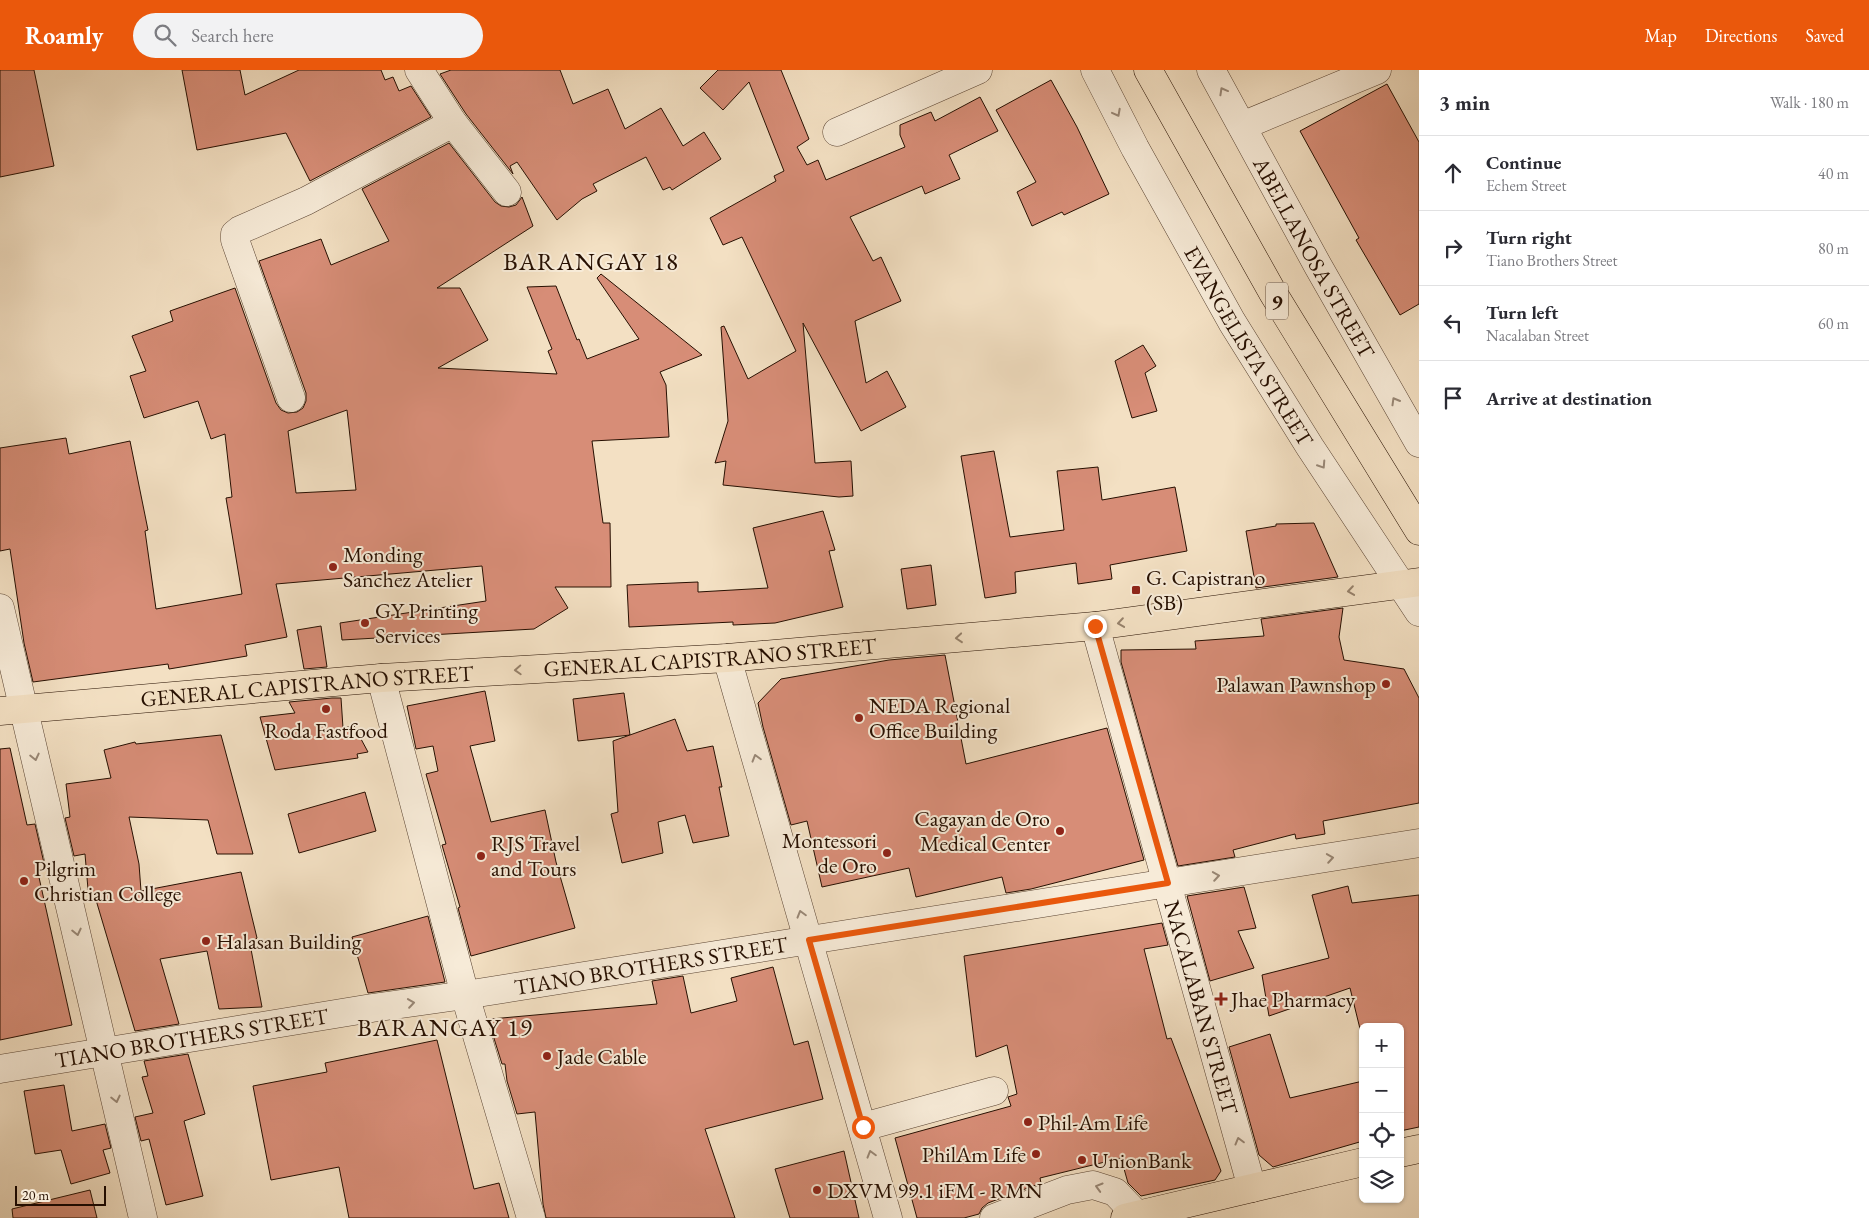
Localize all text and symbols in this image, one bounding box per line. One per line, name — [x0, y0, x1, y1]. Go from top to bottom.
search box — [133, 13, 483, 58]
text: Roamly — [25, 20, 103, 51]
icon: search — [151, 21, 179, 49]
text: Search here — [191, 23, 274, 48]
text: Map — [1645, 24, 1677, 47]
text: Directions — [1705, 24, 1777, 47]
text: Saved — [1805, 24, 1844, 47]
one-way arrow — [1219, 87, 1229, 96]
text: 3 min — [1439, 89, 1490, 116]
text: Walk · 180 m — [1770, 92, 1849, 113]
one-way arrow — [1111, 108, 1121, 117]
text: Continue — [1486, 150, 1561, 175]
street label: ABELLANOSA STREET — [1246, 151, 1382, 363]
icon: ahead — [1439, 159, 1467, 187]
text: 40 m — [1818, 163, 1849, 184]
text: Echem Street — [1486, 175, 1566, 196]
text: Turn right — [1486, 225, 1572, 250]
icon: right — [1439, 234, 1467, 262]
text: 80 m — [1818, 238, 1849, 259]
street label: EVANGELISTA STREET — [1178, 240, 1320, 452]
district label: BARANGAY 18 — [503, 245, 679, 277]
text: Tiano Brothers Street — [1486, 250, 1618, 271]
road number: 9 — [1266, 282, 1288, 320]
text: Turn left — [1486, 300, 1558, 325]
icon: left — [1439, 309, 1467, 337]
text: 60 m — [1818, 313, 1849, 334]
text: Nacalaban Street — [1486, 325, 1589, 346]
icon: arrive — [1439, 384, 1467, 412]
text: Arrive at destination — [1486, 386, 1652, 411]
one-way arrow — [1391, 398, 1401, 407]
one-way arrow — [1316, 460, 1325, 469]
place label: Monding Sanchez Atelier — [343, 540, 473, 594]
marker: Monding Sanchez Atelier — [327, 561, 339, 573]
place label: G. Capistrano (SB) — [1146, 563, 1265, 617]
marker: G. Capistrano (SB) — [1130, 584, 1142, 596]
one-way arrow — [1347, 586, 1356, 596]
place label: GY Printing Services — [375, 596, 479, 650]
route end — [1084, 615, 1107, 638]
marker: GY Printing Services — [359, 617, 371, 629]
one-way arrow — [1117, 617, 1125, 628]
street label: GENERAL CAPISTRANO STREET — [543, 631, 878, 683]
one-way arrow — [955, 632, 963, 643]
street label: GENERAL CAPISTRANO STREET — [139, 658, 474, 713]
one-way arrow — [514, 664, 522, 675]
place label: Palawan Pawnshop — [1216, 670, 1376, 699]
marker: Palawan Pawnshop — [1380, 678, 1392, 690]
place label: NEDA Regional Office Building — [869, 691, 1010, 745]
marker: Roda Fastfood — [320, 703, 332, 715]
marker: NEDA Regional Office Building — [853, 712, 865, 724]
place label: Roda Fastfood — [264, 716, 389, 745]
one-way arrow — [29, 752, 40, 761]
one-way arrow — [752, 754, 762, 762]
place label: Cagayan de Oro Medical Center — [914, 804, 1051, 858]
marker: Cagayan de Oro Medical Center — [1054, 825, 1066, 837]
place label: Montessori de Oro — [782, 826, 877, 880]
place label: RJS Travel and Tours — [491, 829, 580, 883]
marker: Montessori de Oro — [881, 847, 893, 859]
marker: RJS Travel and Tours — [475, 850, 487, 862]
one-way arrow — [1326, 853, 1335, 863]
place label: Pilgrim Christian College — [34, 854, 182, 908]
one-way arrow — [1211, 871, 1220, 881]
marker: Pilgrim Christian College — [18, 875, 30, 887]
street label: NACALABAN STREET — [1158, 897, 1245, 1118]
one-way arrow — [797, 910, 807, 919]
one-way arrow — [71, 927, 82, 936]
place label: Halasan Building — [216, 927, 362, 956]
street label: TIANO BROTHERS STREET — [512, 929, 790, 1001]
marker: Halasan Building — [200, 935, 212, 947]
place label: Jhae Pharmacy — [1229, 985, 1356, 1014]
marker: Jhae Pharmacy — [1215, 993, 1227, 1005]
one-way arrow — [407, 998, 415, 1008]
street label: TIANO BROTHERS STREET — [53, 1001, 331, 1074]
district label: BARANGAY 19 — [357, 1011, 533, 1043]
map controls — [1359, 1023, 1404, 1203]
button: + — [1359, 1023, 1404, 1068]
place label: Jade Cable — [555, 1042, 647, 1071]
marker: Jade Cable — [541, 1050, 553, 1062]
button: − — [1359, 1068, 1404, 1113]
one-way arrow — [110, 1095, 121, 1104]
place label: Phil-Am Life — [1038, 1108, 1149, 1137]
button: locate — [1359, 1113, 1404, 1158]
route start — [852, 1116, 875, 1139]
marker: Phil-Am Life — [1022, 1116, 1034, 1128]
one-way arrow — [1234, 1138, 1244, 1146]
place label: PhilAm Life — [922, 1140, 1026, 1169]
place label: UnionBank — [1092, 1146, 1192, 1175]
marker: PhilAm Life — [1030, 1148, 1042, 1160]
one-way arrow — [866, 1151, 876, 1159]
marker: UnionBank — [1076, 1154, 1088, 1166]
button: layers — [1359, 1158, 1404, 1203]
place label: DXVM 99.1 iFM - RMN — [827, 1176, 1043, 1205]
scale bar — [15, 1183, 106, 1206]
one-way arrow — [1095, 1183, 1103, 1193]
marker: DXVM 99.1 iFM - RMN — [811, 1184, 823, 1196]
text: 20 m — [22, 1186, 49, 1204]

